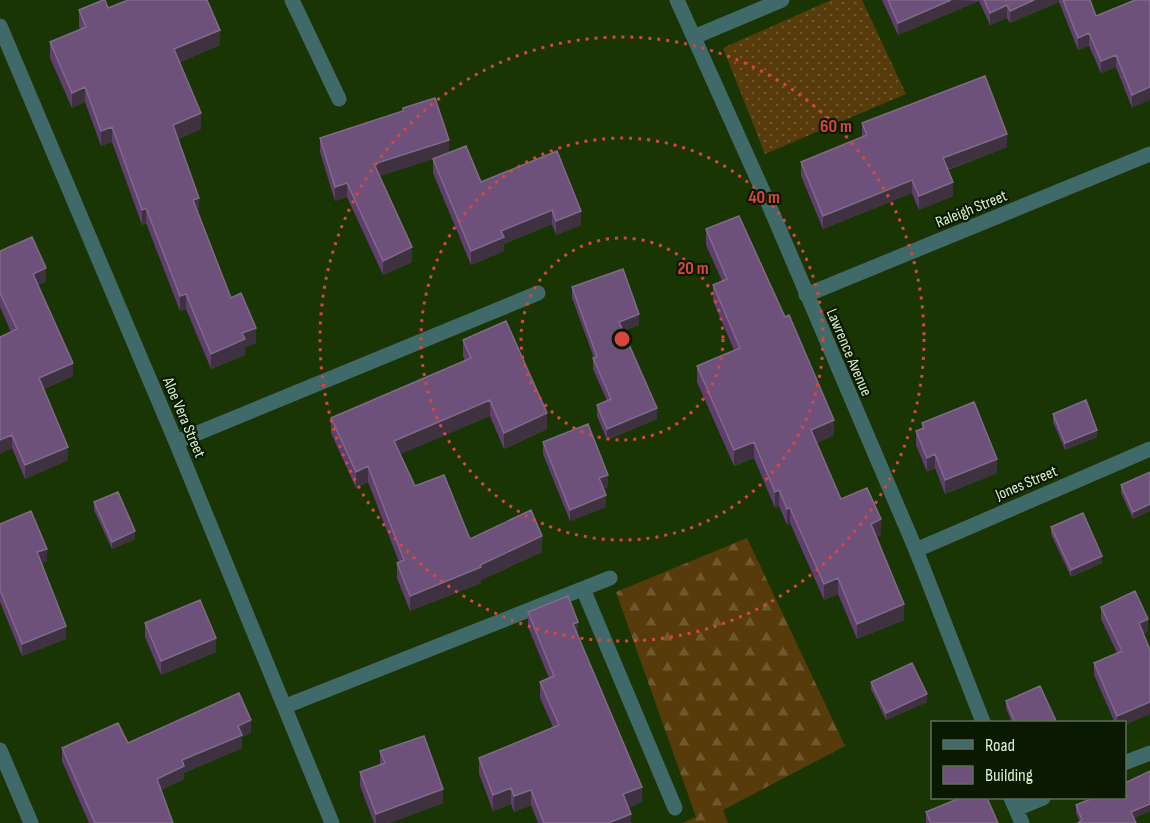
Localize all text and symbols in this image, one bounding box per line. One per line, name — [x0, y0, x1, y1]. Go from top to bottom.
text: 60 m — [820, 116, 852, 137]
street label: Raleigh Street — [933, 186, 1010, 232]
text: 40 m — [748, 187, 780, 208]
text: 20 m — [677, 258, 709, 279]
street label: Lawrence Avenue — [822, 306, 876, 399]
centre of rings — [612, 329, 632, 349]
street label: Aloe Vera Street — [158, 374, 209, 461]
street label: Jones Street — [992, 462, 1060, 505]
legend — [931, 721, 1126, 799]
text: Road — [985, 735, 1015, 756]
text: Building — [985, 765, 1033, 786]

